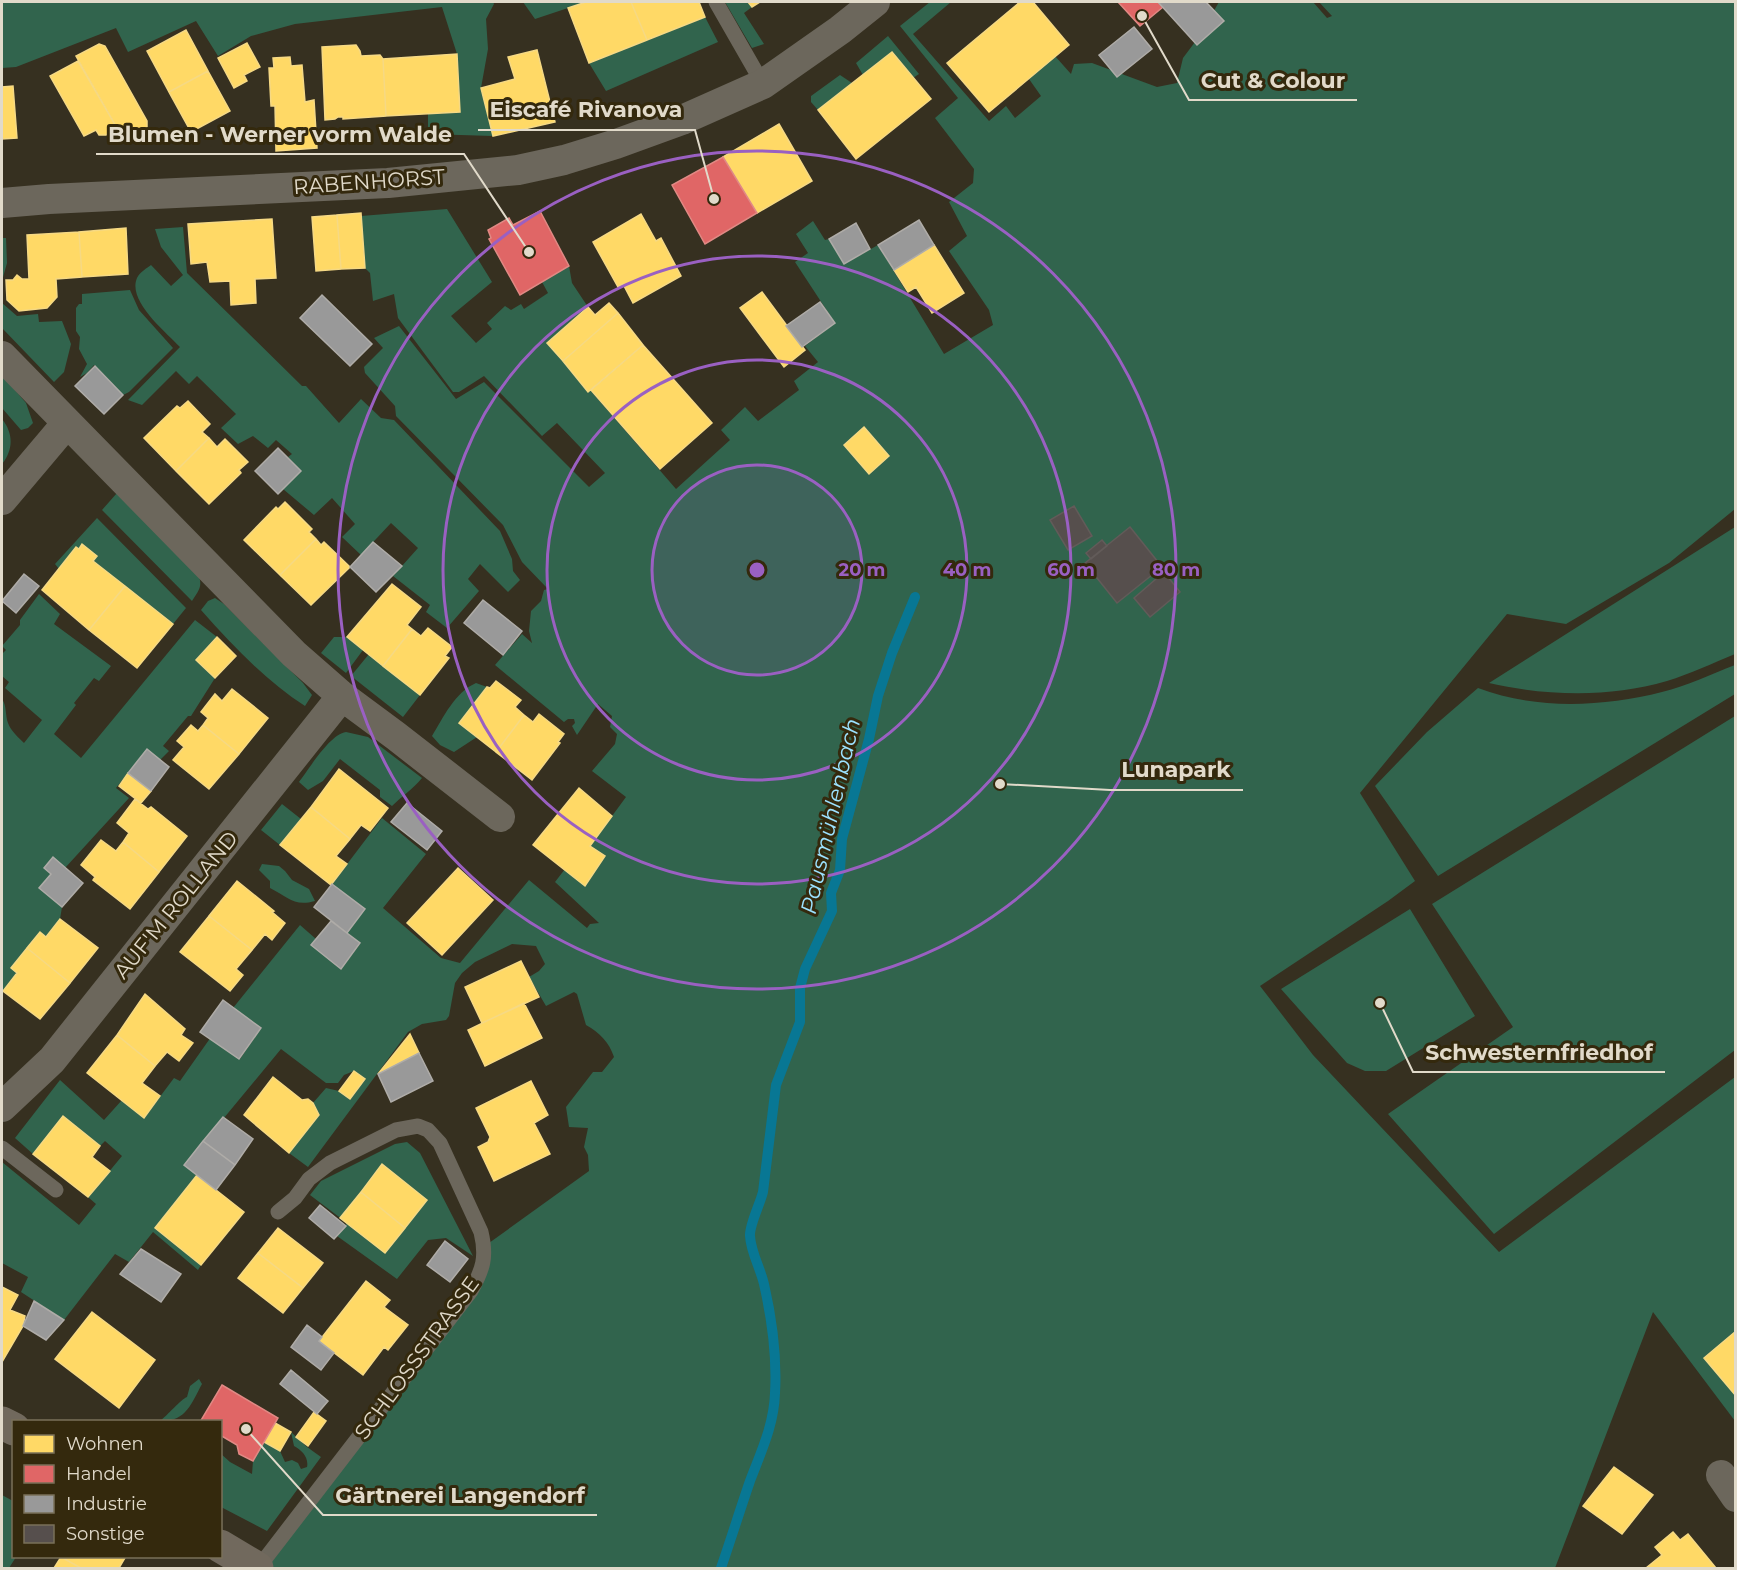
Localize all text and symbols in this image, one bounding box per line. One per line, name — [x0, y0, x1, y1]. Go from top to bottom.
callout: Cut & Colour — [1189, 60, 1357, 100]
text: Cut & Colour — [1201, 67, 1345, 94]
callout: Eiscafé Rivanova — [478, 90, 695, 130]
text: Eiscafé Rivanova — [490, 96, 682, 123]
callout: Blumen - Werner vorm Walde — [96, 114, 464, 154]
text: Blumen - Werner vorm Walde — [108, 121, 452, 148]
street label: RABENHORST — [292, 164, 446, 199]
text: 20 m — [839, 559, 885, 581]
text: 40 m — [943, 559, 991, 581]
text: 60 m — [1047, 559, 1095, 581]
text: 80 m — [1152, 559, 1200, 581]
centre of rings — [747, 560, 767, 580]
water label: Pausmühlenbach — [795, 716, 866, 917]
callout: Lunapark — [1110, 750, 1243, 790]
text: Lunapark — [1121, 756, 1231, 783]
street label: AUF'M ROLLAND — [109, 826, 243, 983]
callout: Schwesternfriedhof — [1413, 1032, 1665, 1072]
text: Schwesternfriedhof — [1425, 1039, 1654, 1066]
street label: SCHLOSSSTRASSE — [349, 1271, 484, 1444]
legend — [12, 1420, 222, 1558]
text: Wohnen — [66, 1433, 144, 1455]
text: Handel — [66, 1463, 131, 1485]
callout: Gärtnerei Langendorf — [323, 1475, 597, 1515]
text: Gärtnerei Langendorf — [335, 1482, 586, 1509]
text: Industrie — [66, 1493, 147, 1515]
text: Sonstige — [66, 1523, 145, 1545]

